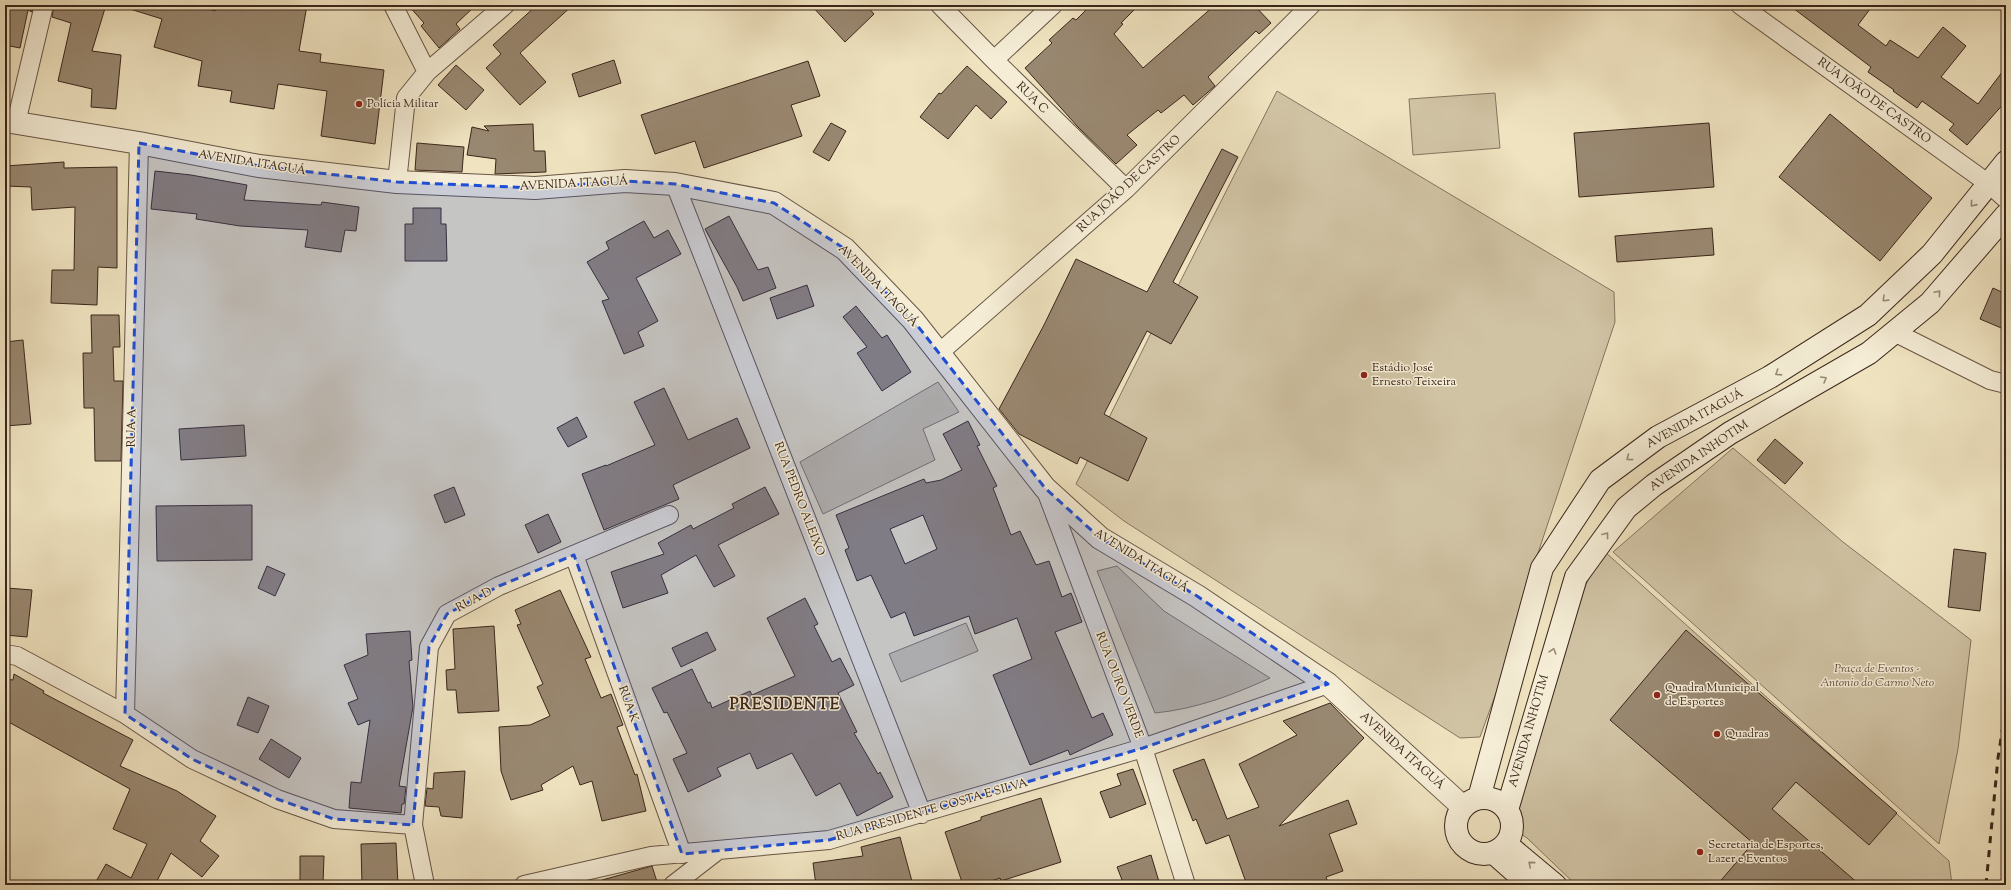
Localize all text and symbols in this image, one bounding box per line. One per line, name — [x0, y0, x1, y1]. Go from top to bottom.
street label: RUA JOÃO DE CASTRO — [1813, 54, 1935, 148]
street label: RUA C — [1012, 78, 1052, 118]
place label: Polícia Militar — [367, 95, 439, 113]
marker: Polícia Militar — [354, 99, 364, 109]
street label: RUA JOÃO DE CASTRO — [1073, 131, 1185, 237]
street label: AVENIDA ITAGUÁ — [197, 146, 307, 180]
street label: AVENIDA ITAGUÁ — [519, 172, 629, 196]
one-way arrow — [1970, 199, 1977, 206]
street label: AVENIDA ITAGUÁ — [834, 241, 922, 332]
one-way arrow — [1934, 290, 1941, 298]
one-way arrow — [1882, 294, 1890, 302]
place label: Estádio José Ernesto Teixeira — [1372, 359, 1457, 391]
one-way arrow — [1775, 368, 1782, 375]
marker: Estádio José Ernesto Teixeira — [1359, 370, 1369, 380]
one-way arrow — [1820, 376, 1827, 383]
street label: AVENIDA ITAGUÁ — [1643, 385, 1747, 453]
street label: RUA A — [123, 408, 141, 448]
street label: AVENIDA INHOTIM — [1646, 416, 1752, 496]
street label: RUA PEDRO ALEIXO — [769, 439, 829, 559]
one-way arrow — [1627, 453, 1634, 460]
street label: AVENIDA ITAGUÁ — [1090, 525, 1192, 598]
one-way arrow — [1602, 532, 1609, 539]
street label: RUA D — [453, 583, 495, 617]
street label: RUA OURO VERDE — [1090, 629, 1148, 742]
one-way arrow — [1548, 648, 1557, 655]
park label: Praça de Eventos - Antonio do Carmo Neto — [1820, 660, 1934, 692]
street label: AVENIDA INHOTIM — [1504, 673, 1554, 789]
place label: Quadra Municipal de Esportes — [1665, 679, 1760, 711]
street label: RUA K — [613, 683, 643, 725]
marker: Quadra Municipal de Esportes — [1652, 690, 1662, 700]
district label: PRESIDENTE — [730, 694, 840, 717]
street label: AVENIDA ITAGUÁ — [1356, 708, 1449, 794]
place label: Quadras — [1725, 725, 1769, 743]
marker: Quadras — [1712, 729, 1722, 739]
street label: RUA PRESIDENTE COSTA E SILVA — [834, 774, 1030, 846]
place label: Secretaria de Esportes, Lazer e Eventos — [1708, 836, 1824, 868]
marker: Secretaria de Esportes, Lazer e Eventos — [1695, 847, 1705, 857]
one-way arrow — [1528, 862, 1535, 869]

